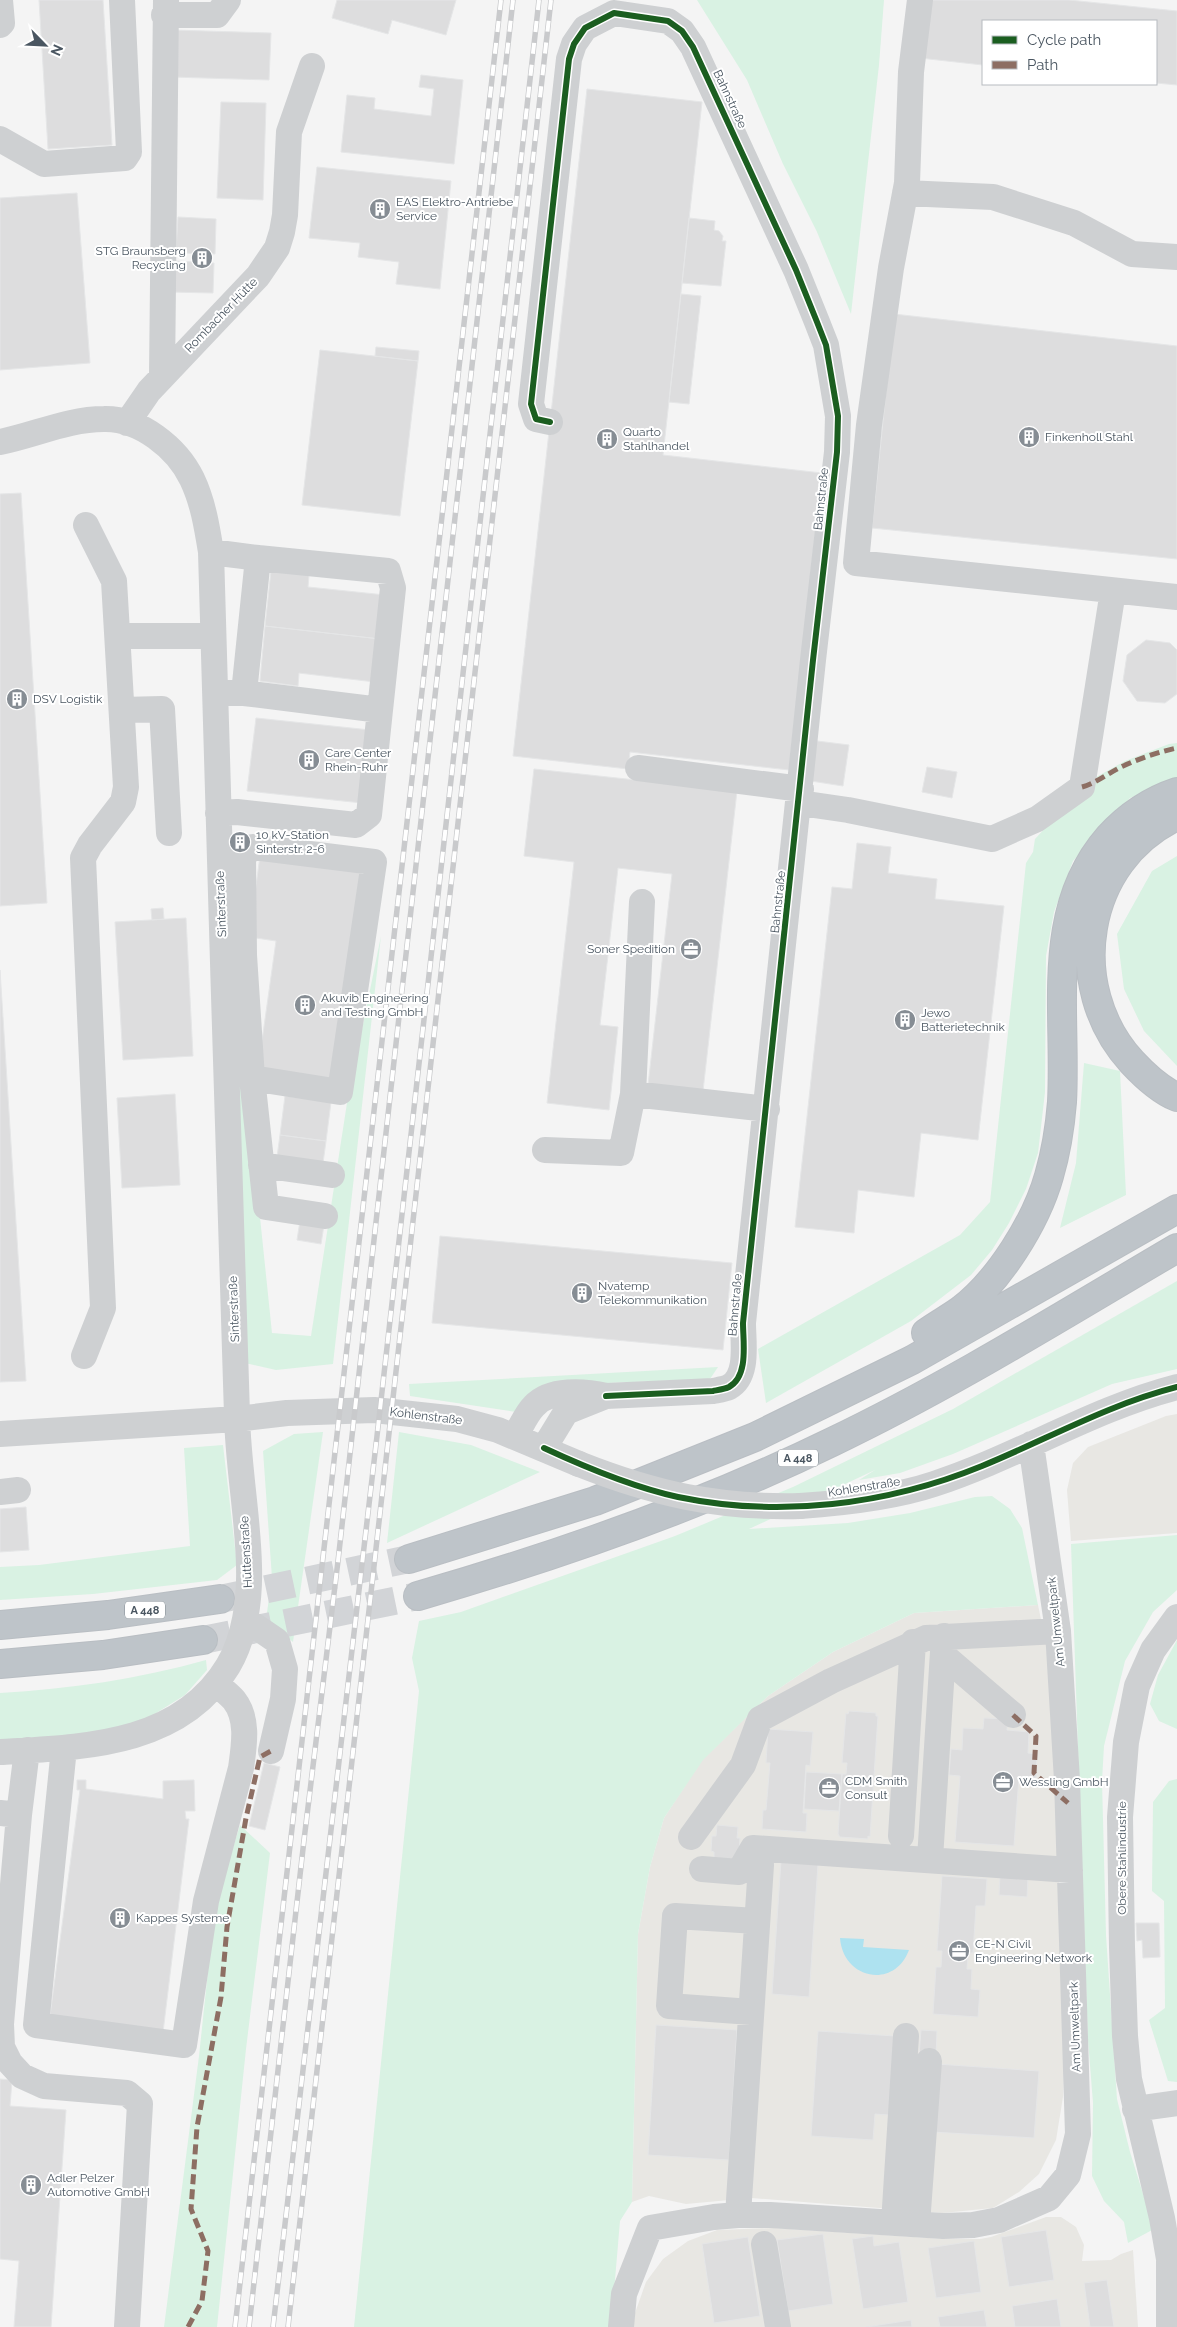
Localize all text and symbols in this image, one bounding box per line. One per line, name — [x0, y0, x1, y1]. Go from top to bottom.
north arrow — [20, 20, 70, 70]
legend — [982, 20, 1157, 85]
text: Cycle path — [1027, 31, 1101, 49]
text: N — [47, 42, 66, 58]
text: Path — [1027, 56, 1058, 74]
street label: Bahnstraße — [710, 68, 750, 130]
place label: EAS Elektro-Antriebe Service — [396, 195, 513, 223]
building icon: EAS Elektro-Antriebe Service — [368, 197, 392, 221]
place label: STG Braunsberg Recycling — [96, 244, 186, 272]
building icon: STG Braunsberg Recycling — [190, 246, 214, 270]
street label: Rombacher Hütte — [182, 275, 260, 355]
place label: Quarto Stahlhandel — [623, 425, 690, 453]
building icon: Finkenholl Stahl — [1017, 425, 1041, 449]
building icon: Quarto Stahlhandel — [595, 427, 619, 451]
place label: Finkenholl Stahl — [1045, 430, 1134, 444]
street label: Bahnstraße — [811, 467, 831, 531]
building icon: DSV Logistik — [5, 687, 29, 711]
place label: DSV Logistik — [33, 692, 103, 706]
place label: Care Center Rhein-Ruhr — [325, 746, 392, 774]
building icon: Care Center Rhein-Ruhr — [297, 748, 321, 772]
place label: 10 kV-Station Sinterstr. 2-6 — [256, 828, 329, 856]
building icon: 10 kV-Station Sinterstr. 2-6 — [228, 830, 252, 854]
street label: Bahnstraße — [768, 870, 788, 934]
street label: Sinterstraße — [213, 871, 229, 937]
office icon: Soner Spedition — [679, 937, 703, 961]
place label: Soner Spedition — [587, 942, 675, 956]
place label: Akuvib Engineering and Testing GmbH — [321, 991, 429, 1019]
building icon: Akuvib Engineering and Testing GmbH — [293, 993, 317, 1017]
place label: Jewo Batterietechnik — [921, 1006, 1005, 1034]
building icon: Jewo Batterietechnik — [893, 1008, 917, 1032]
street label: Bahnstraße — [725, 1273, 745, 1337]
street label: Sinterstraße — [226, 1276, 242, 1342]
place label: Nvatemp Telekommunikation — [598, 1279, 707, 1307]
building icon: Nvatemp Telekommunikation — [570, 1281, 594, 1305]
street label: Kohlenstraße — [389, 1405, 463, 1427]
road number: A 448 — [778, 1450, 818, 1466]
street label: Kohlenstraße — [827, 1474, 901, 1500]
street label: Hüttenstraße — [237, 1516, 255, 1588]
street label: Am Umweltpark — [1044, 1576, 1068, 1668]
road number: A 448 — [125, 1602, 165, 1618]
office icon: Wessling GmbH — [991, 1770, 1015, 1794]
place label: CDM Smith Consult — [845, 1774, 907, 1802]
place label: Wessling GmbH — [1019, 1775, 1109, 1789]
office icon: CDM Smith Consult — [817, 1776, 841, 1800]
street label: Obere Stahlindustrie — [1115, 1801, 1129, 1915]
building icon: Kappes Systeme — [108, 1906, 132, 1930]
place label: Kappes Systeme — [136, 1911, 229, 1925]
place label: CE-N Civil Engineering Network — [975, 1937, 1093, 1965]
office icon: CE-N Civil Engineering Network — [947, 1939, 971, 1963]
street label: Am Umweltpark — [1066, 1981, 1084, 2072]
place label: Adler Pelzer Automotive GmbH — [47, 2171, 150, 2199]
building icon: Adler Pelzer Automotive GmbH — [19, 2173, 43, 2197]

